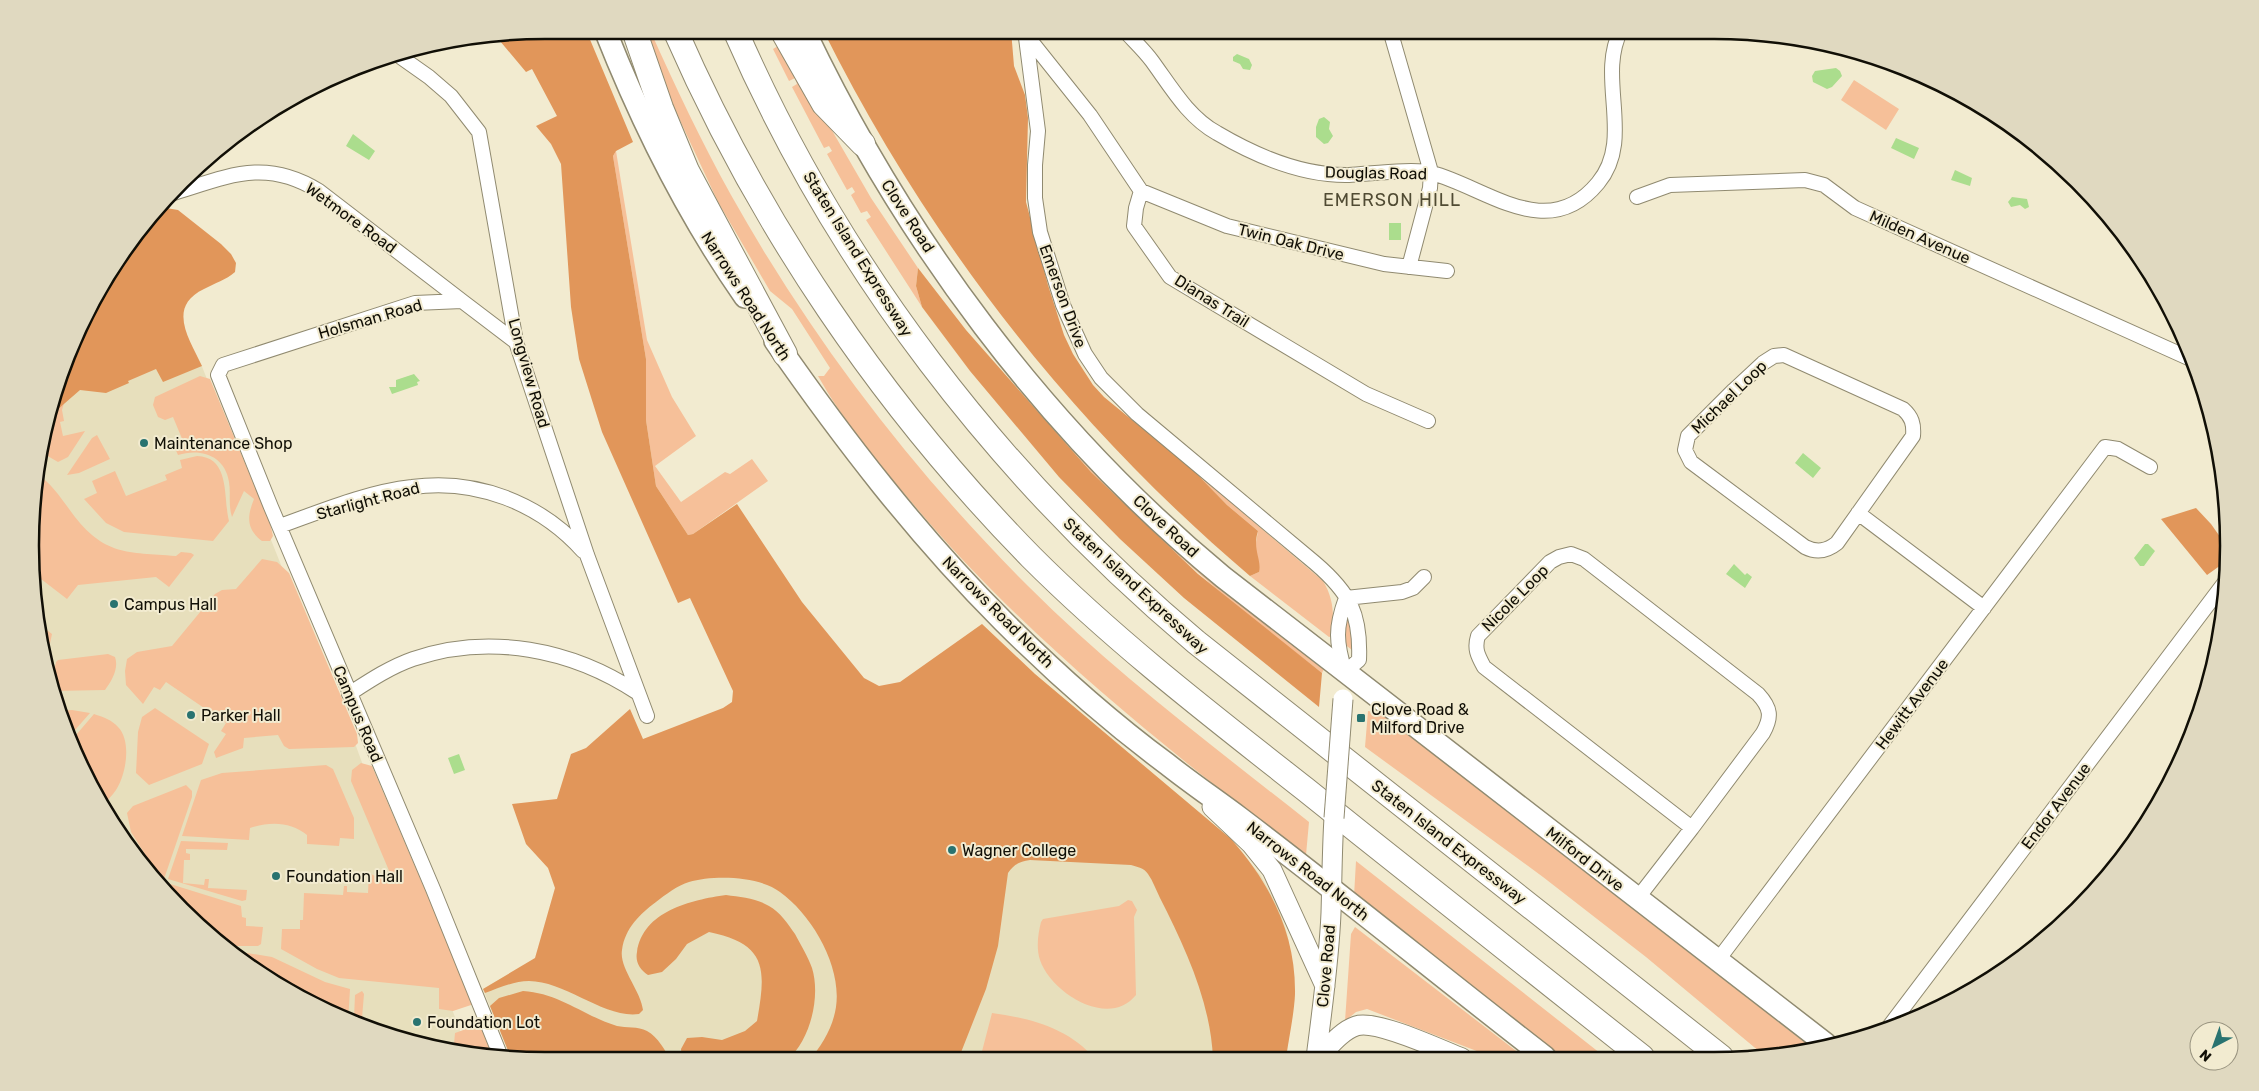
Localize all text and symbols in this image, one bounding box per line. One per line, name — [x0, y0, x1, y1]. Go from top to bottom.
street label: Douglas Road — [1325, 163, 1427, 183]
street label: Staten Island Expressway — [799, 168, 917, 340]
street label: Clove Road — [877, 176, 939, 256]
street label: Wetmore Road — [302, 179, 400, 257]
district label: EMERSON HILL — [1323, 189, 1461, 211]
street label: Milden Avenue — [1867, 206, 1973, 268]
street label: Twin Oak Drive — [1236, 220, 1346, 264]
street label: Narrows Road North — [697, 228, 795, 364]
street label: Emerson Drive — [1036, 242, 1090, 350]
street label: Dianas Trail — [1171, 271, 1253, 331]
street label: Holsman Road — [316, 295, 424, 343]
street label: Longview Road — [504, 316, 554, 430]
street label: Michael Loop — [1687, 356, 1771, 438]
place label: Maintenance Shop — [154, 434, 293, 453]
marker: Maintenance Shop — [138, 437, 150, 449]
street label: Starlight Road — [314, 478, 422, 524]
street label: Clove Road — [1129, 491, 1203, 561]
street label: Staten Island Expressway — [1060, 514, 1212, 658]
street label: Narrows Road North — [938, 552, 1058, 672]
street label: Nicole Loop — [1478, 561, 1552, 635]
place label: Campus Hall — [124, 595, 217, 614]
marker: Campus Hall — [108, 598, 120, 610]
street label: Hewitt Avenue — [1872, 655, 1952, 753]
street label: Campus Road — [329, 663, 387, 765]
place label: Clove Road & Milford Drive — [1371, 700, 1469, 737]
place label: Parker Hall — [201, 706, 281, 725]
marker: Parker Hall — [185, 709, 197, 721]
marker: Clove Road & Milford Drive — [1355, 712, 1367, 724]
street label: Endor Avenue — [2017, 759, 2095, 853]
street label: Staten Island Expressway — [1368, 776, 1530, 908]
street label: Narrows Road North — [1243, 817, 1373, 925]
street label: Milford Drive — [1542, 823, 1628, 895]
place label: Wagner College — [962, 841, 1076, 860]
marker: Wagner College — [946, 844, 958, 856]
place label: Foundation Hall — [286, 867, 403, 886]
marker: Foundation Hall — [270, 870, 282, 882]
street label: Clove Road — [1313, 924, 1339, 1008]
place label: Foundation Lot — [427, 1013, 540, 1032]
marker: Foundation Lot — [411, 1016, 423, 1028]
north arrow — [2189, 1021, 2239, 1071]
text: N — [2196, 1046, 2215, 1065]

